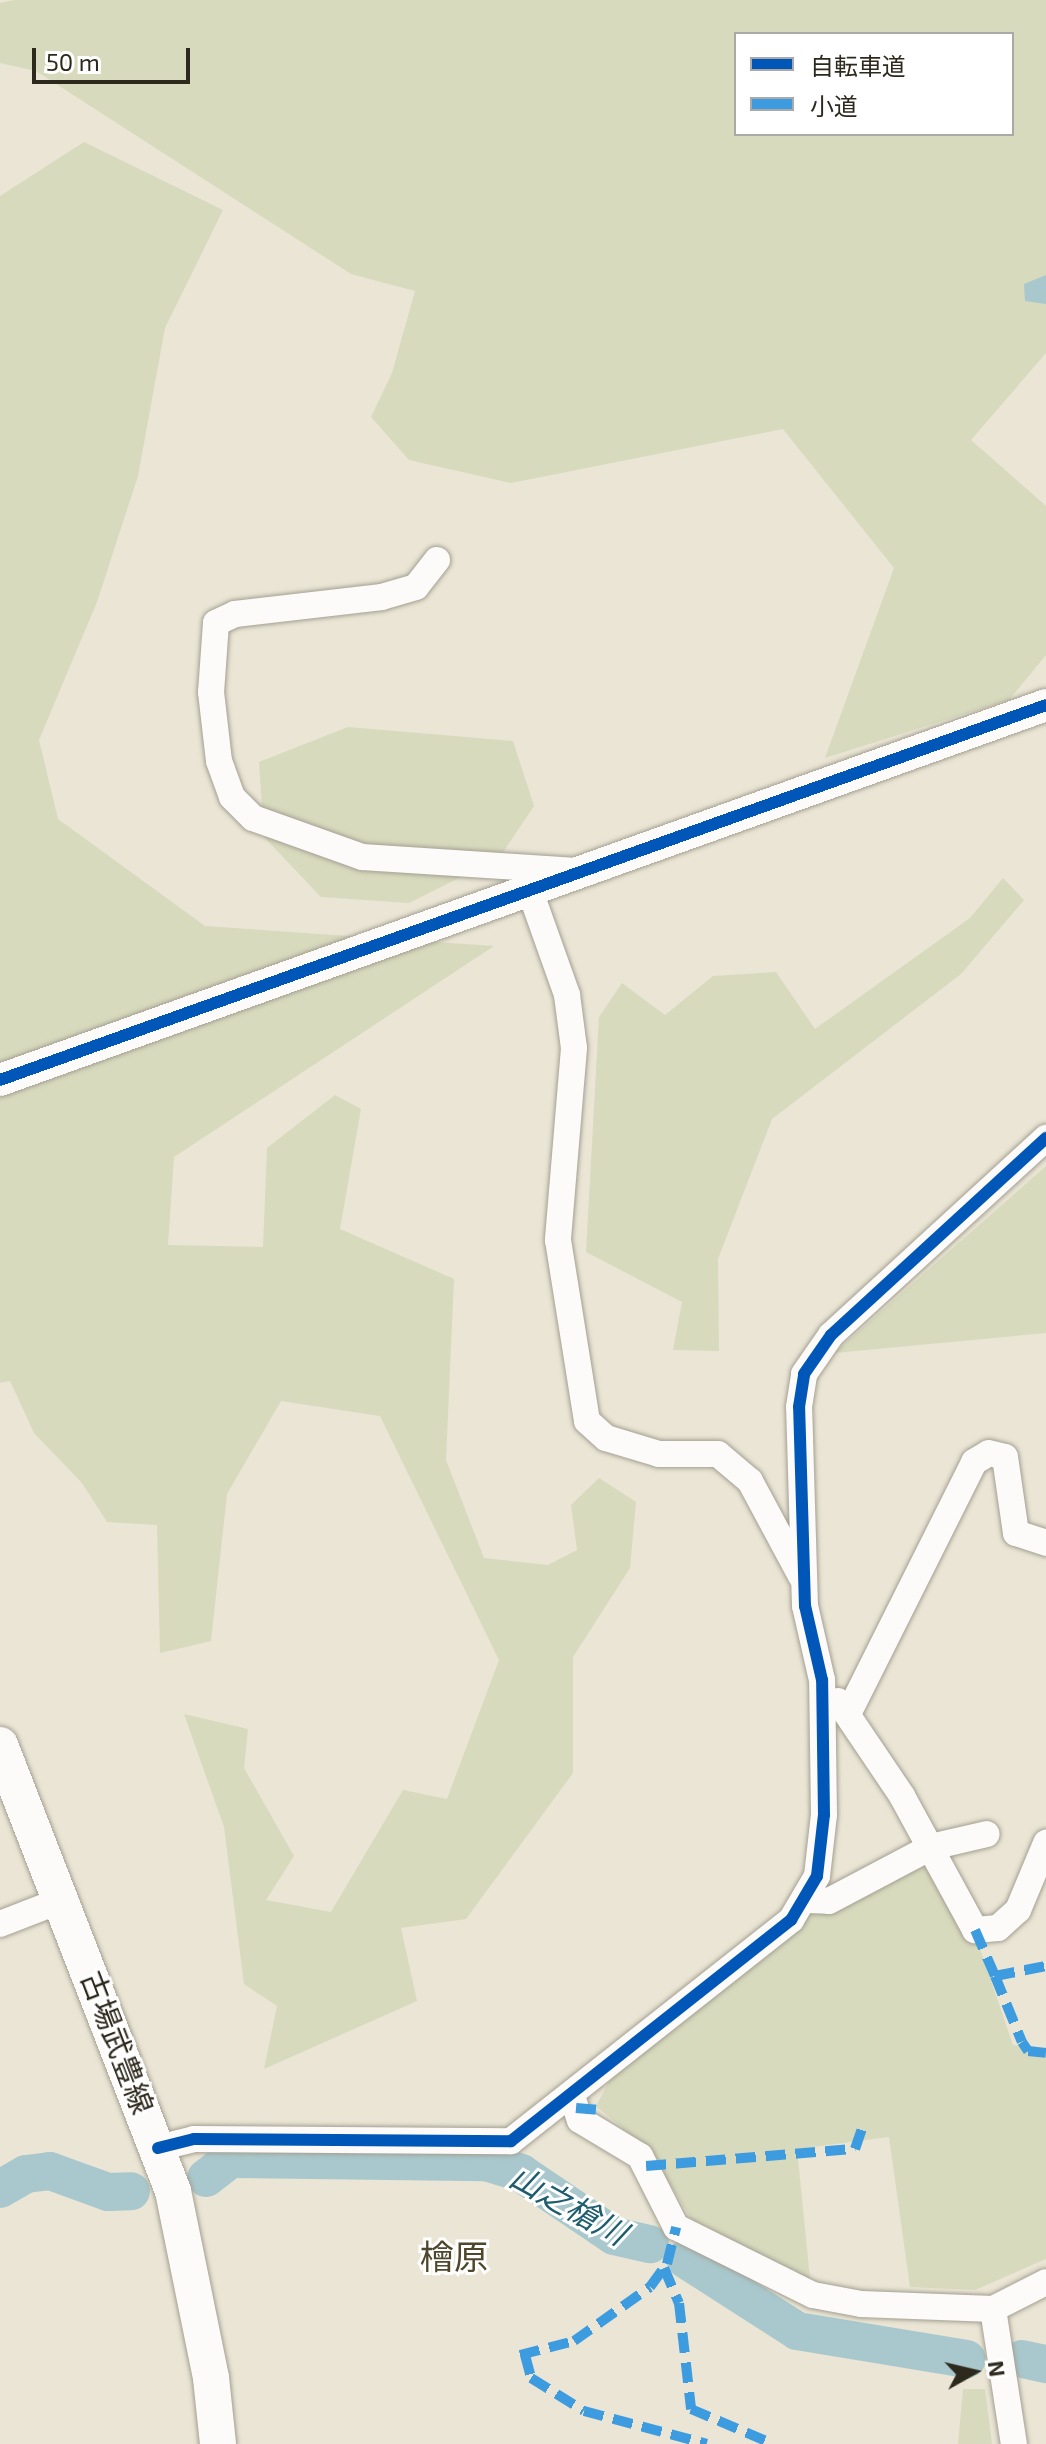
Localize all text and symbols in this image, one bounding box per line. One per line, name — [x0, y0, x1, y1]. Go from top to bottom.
scale bar — [36, 32, 194, 82]
legend — [734, 32, 1014, 136]
text: 50 m — [46, 47, 100, 76]
text: 自転車道 — [810, 51, 906, 80]
text: 小道 — [810, 91, 858, 120]
street label: 古場武豊線 — [74, 1966, 162, 2118]
water label: 山之槍川 — [504, 2156, 634, 2252]
district label: 檜原 — [420, 2236, 488, 2276]
north arrow — [934, 2332, 1014, 2412]
text: N — [984, 2359, 1012, 2378]

